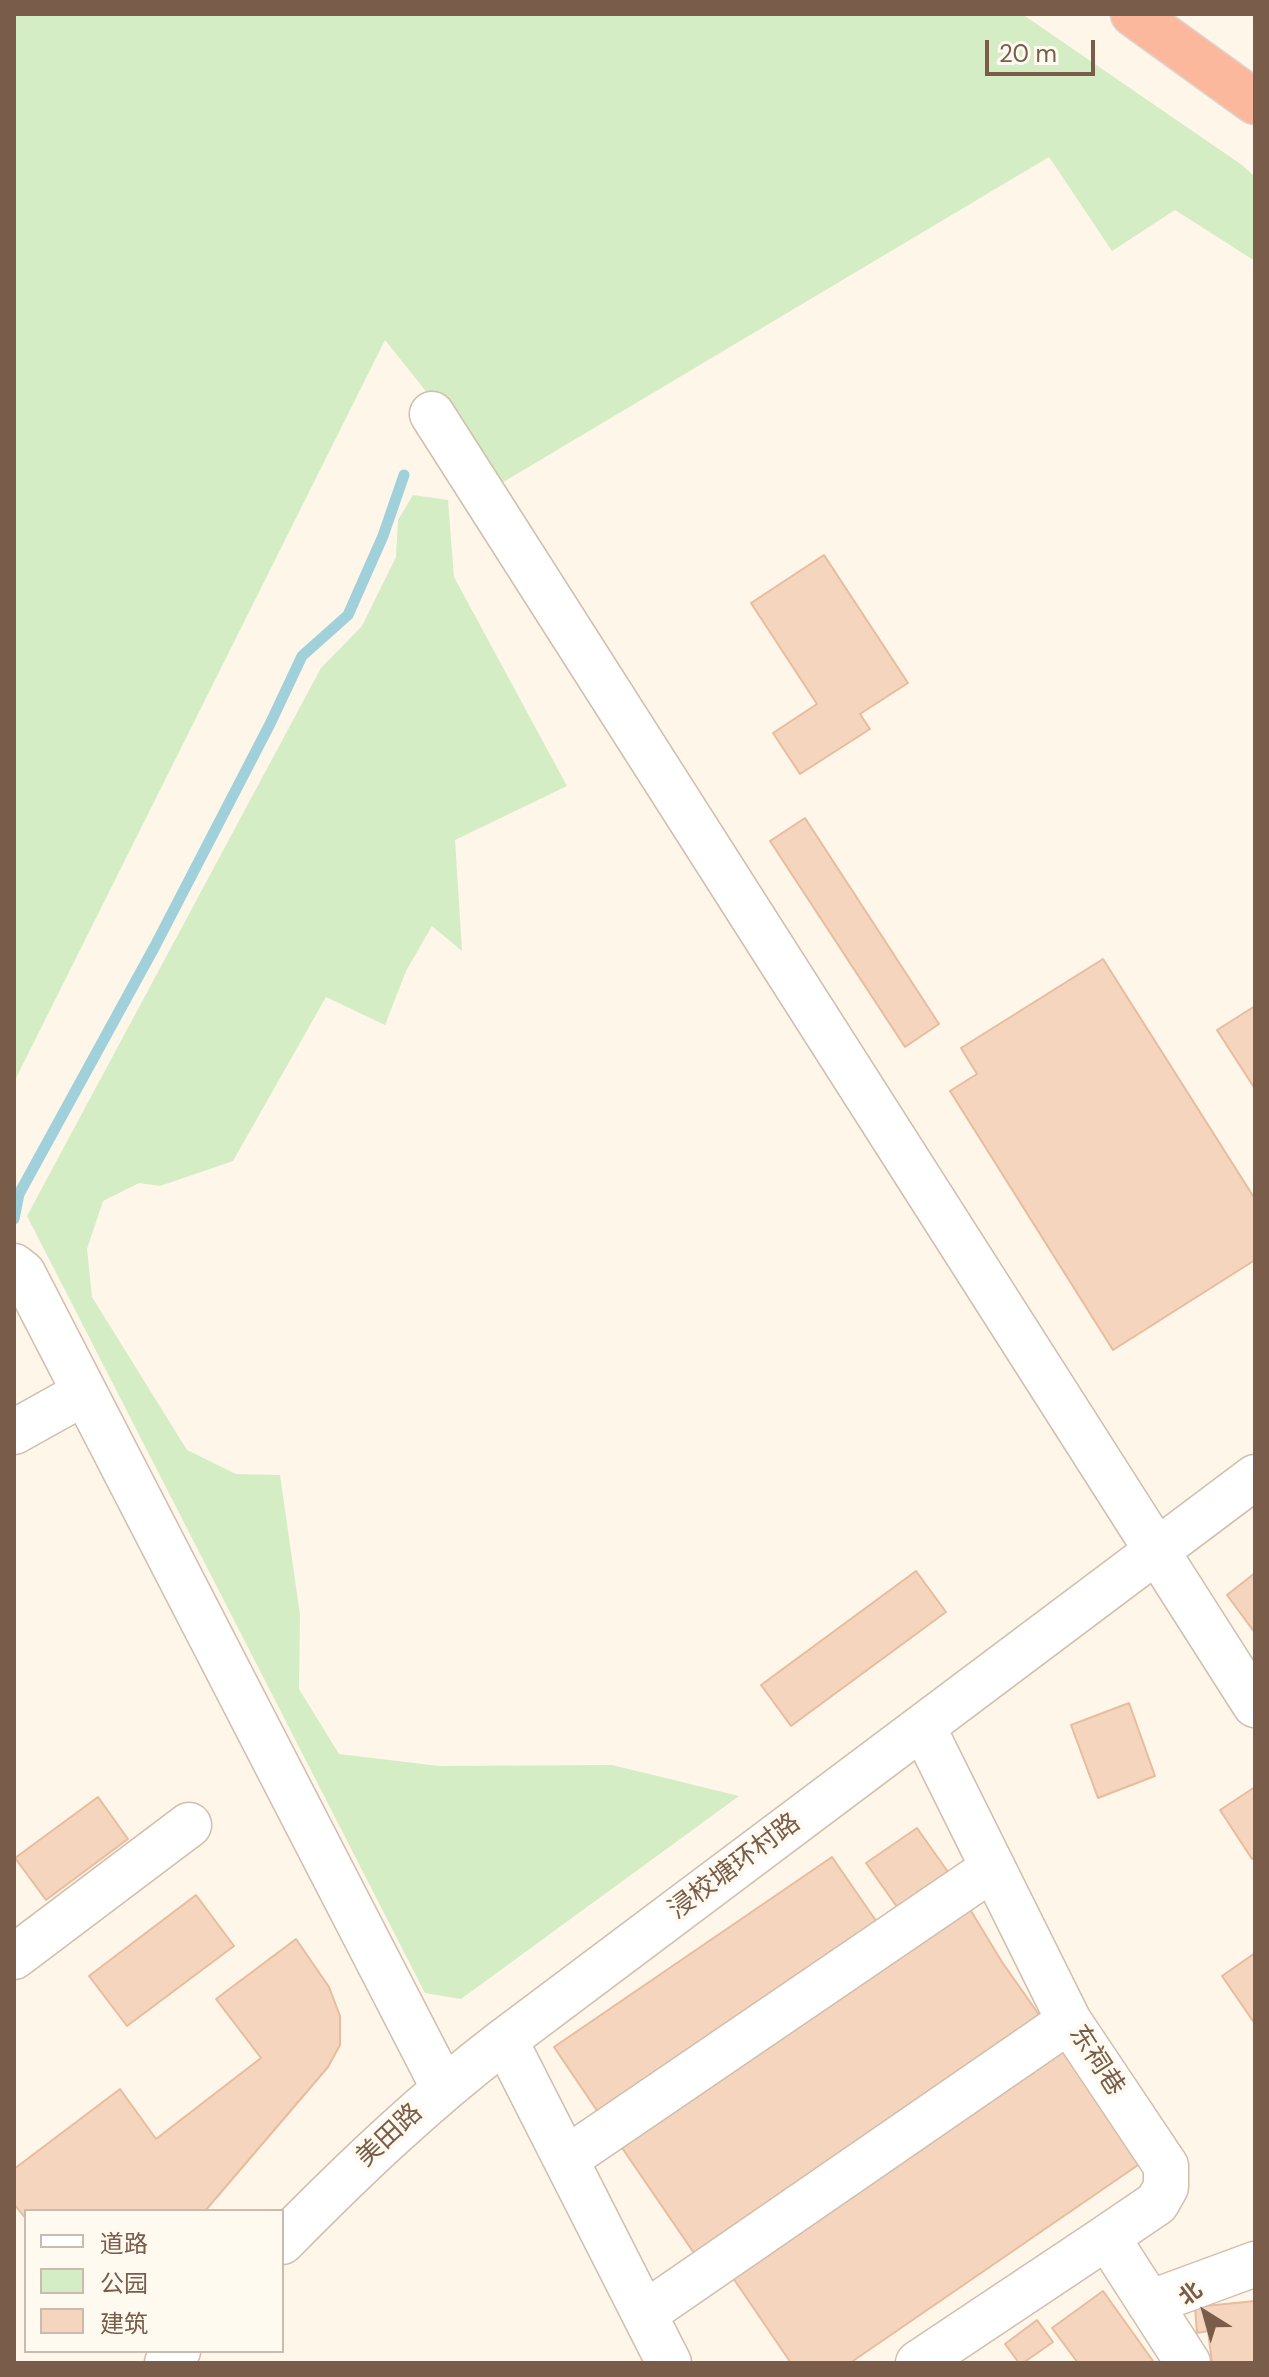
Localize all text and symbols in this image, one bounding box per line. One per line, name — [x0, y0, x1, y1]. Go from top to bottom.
scale bar — [989, 24, 1099, 74]
text: 20 m — [999, 38, 1057, 69]
street label: 浸校塘环村路 — [663, 1808, 807, 1926]
street label: 东祠巷 — [1062, 2020, 1130, 2102]
street label: 美田路 — [351, 2098, 429, 2174]
legend — [24, 2209, 284, 2353]
text: 道路 — [100, 2228, 148, 2259]
text: 公园 — [100, 2268, 148, 2299]
north arrow — [1165, 2273, 1245, 2353]
text: 北 — [1173, 2275, 1208, 2312]
text: 建筑 — [100, 2308, 148, 2339]

